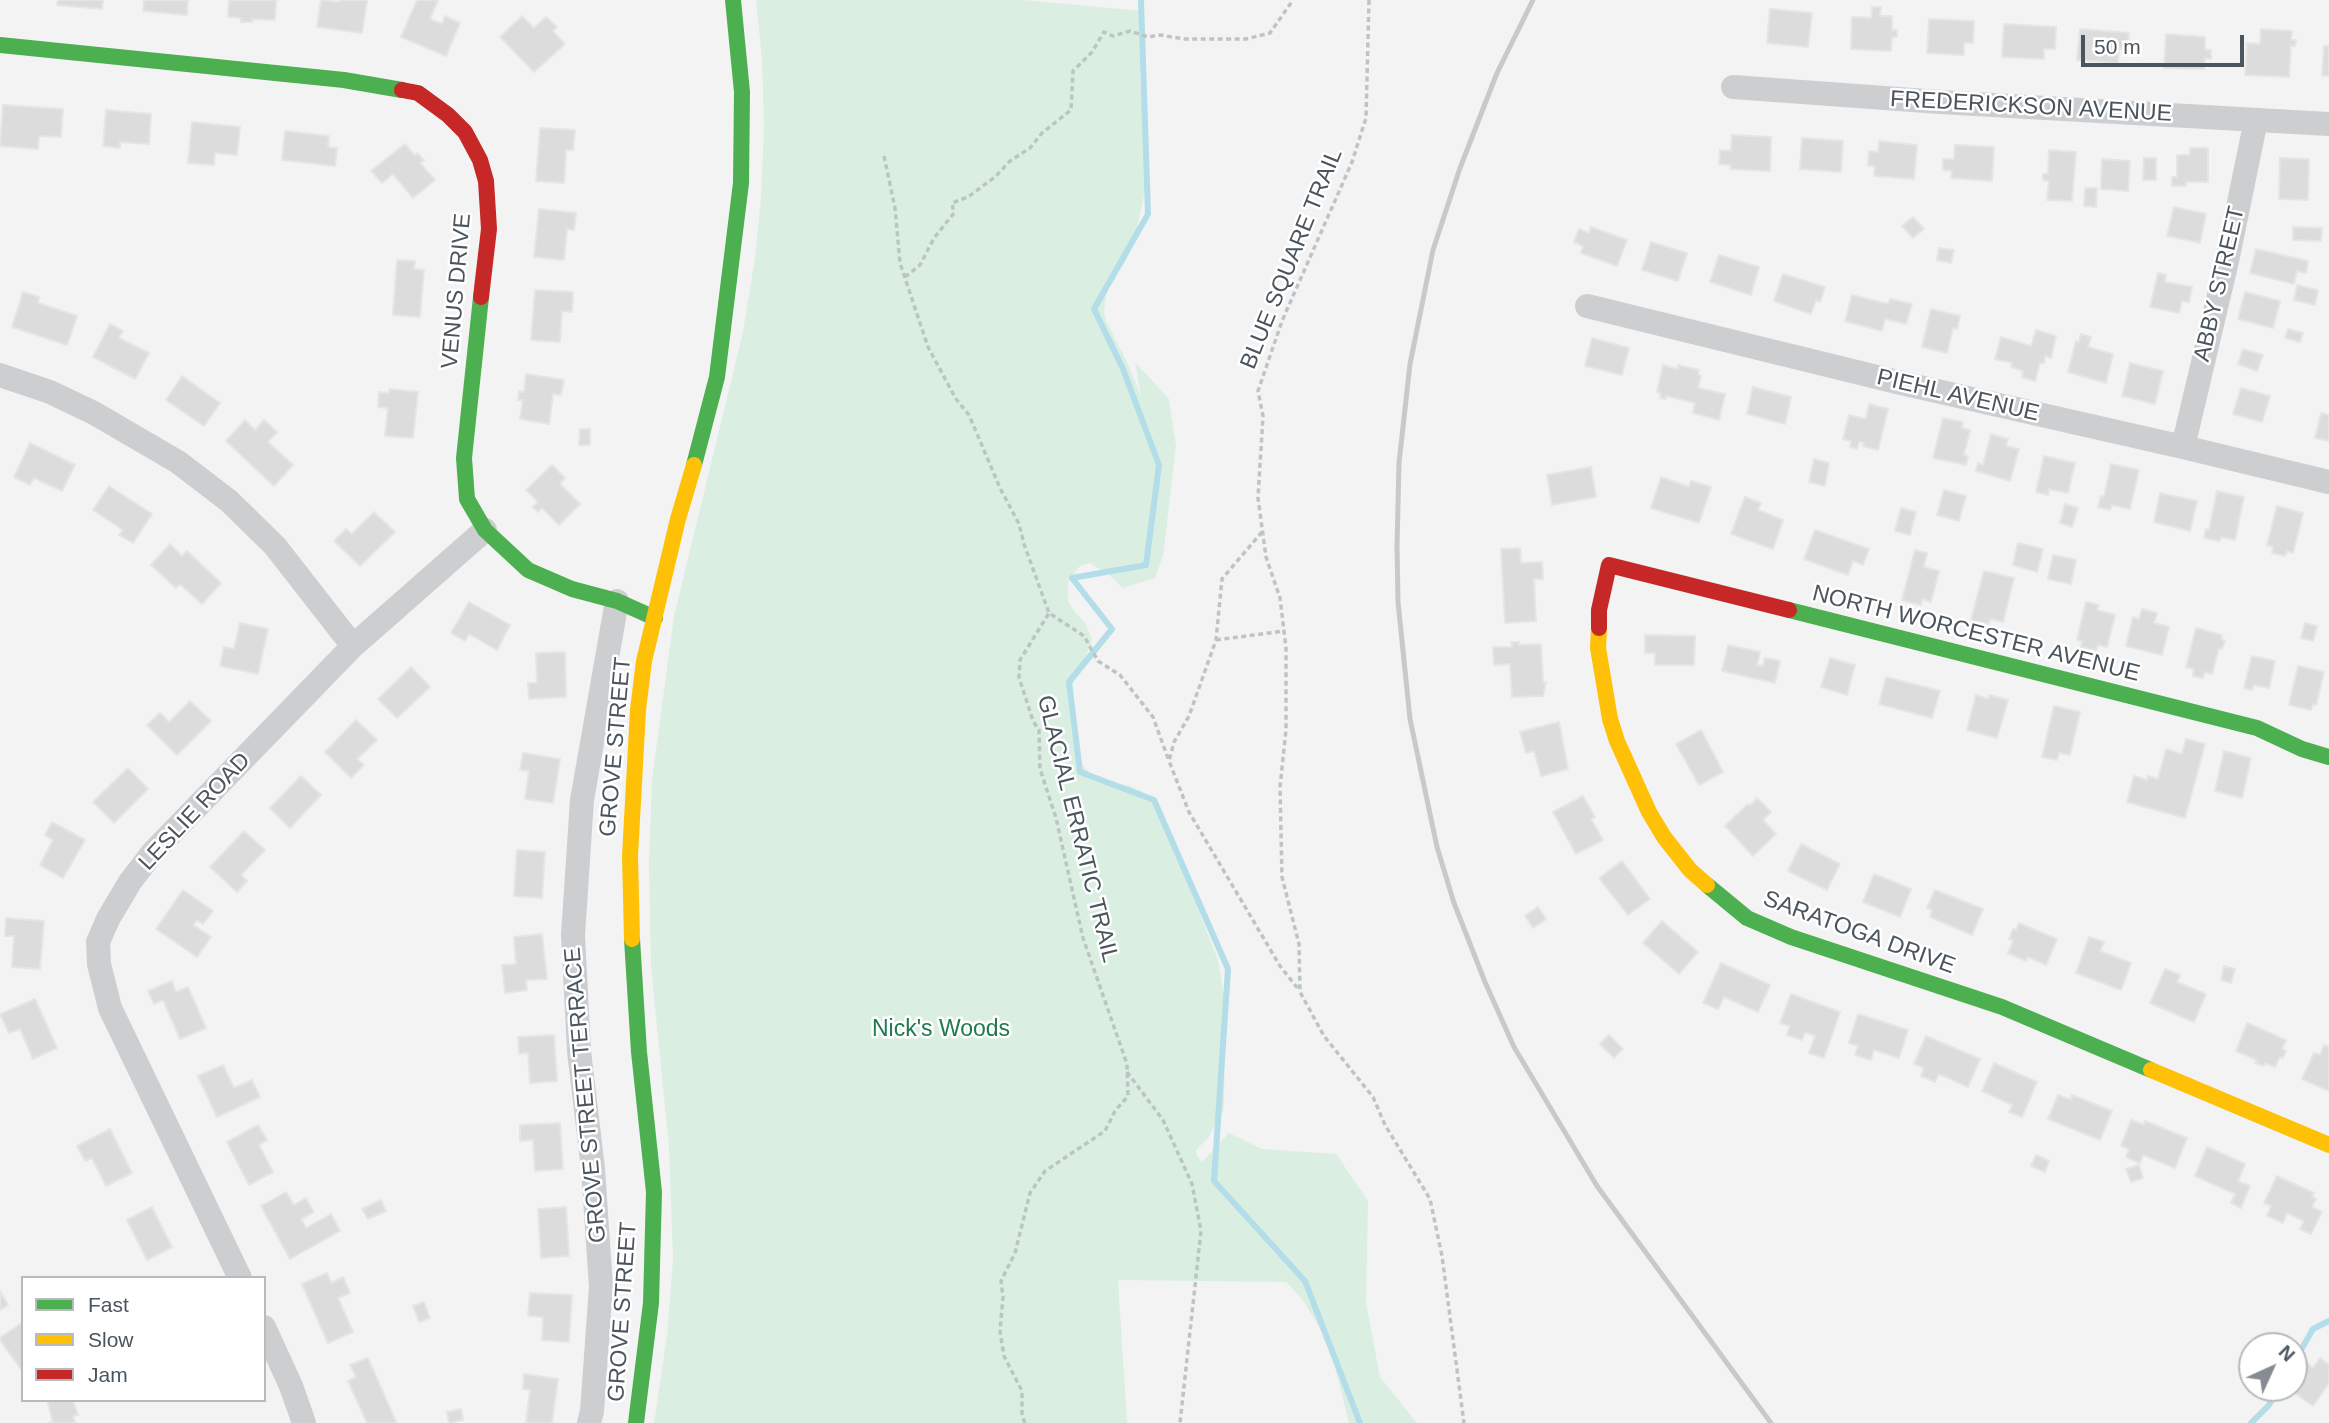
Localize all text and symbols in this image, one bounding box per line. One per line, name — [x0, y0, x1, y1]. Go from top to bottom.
scale bar — [2084, 21, 2247, 65]
text: 50 m — [2094, 35, 2141, 58]
street label: FREDERICKSON AVENUE — [1889, 86, 2173, 128]
street label: BLUE SQUARE TRAIL — [1235, 145, 1349, 373]
street label: ABBY STREET — [2189, 204, 2251, 364]
street label: VENUS DRIVE — [436, 212, 478, 370]
street label: PIEHL AVENUE — [1874, 364, 2042, 428]
street label: NORTH WORCESTER AVENUE — [1809, 580, 2143, 688]
street label: GROVE STREET — [594, 656, 638, 838]
street label: GLACIAL ERRATIC TRAIL — [1030, 693, 1124, 965]
street label: LESLIE ROAD — [133, 747, 257, 877]
street label: SARATOGA DRIVE — [1759, 885, 1959, 981]
street label: GROVE STREET TERRACE — [559, 946, 613, 1244]
park label: Nick's Woods — [872, 1016, 1010, 1044]
street label: GROVE STREET — [603, 1221, 643, 1403]
legend — [21, 1276, 266, 1402]
text: Fast — [88, 1293, 129, 1316]
text: Slow — [88, 1328, 134, 1351]
north arrow — [2238, 1332, 2308, 1402]
text: N — [2275, 1341, 2299, 1365]
text: Jam — [88, 1363, 128, 1386]

